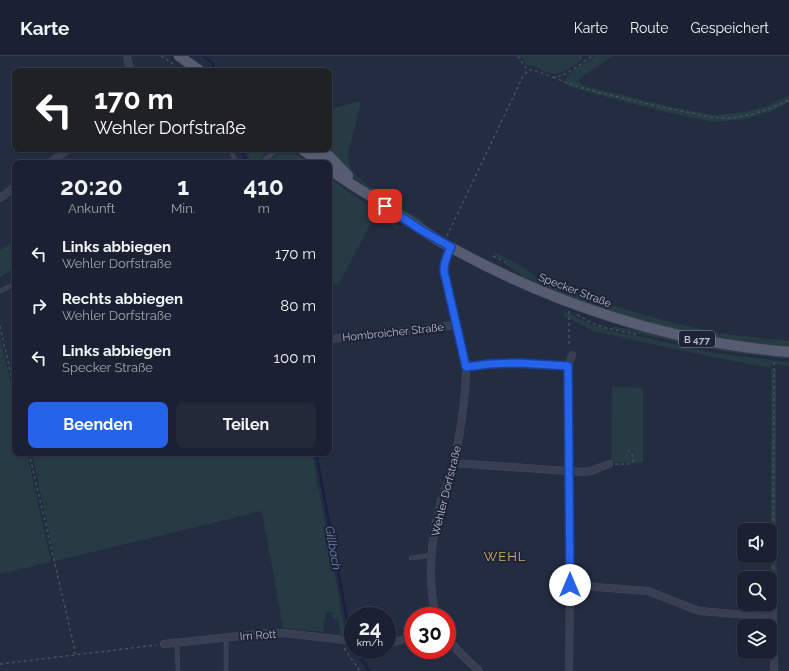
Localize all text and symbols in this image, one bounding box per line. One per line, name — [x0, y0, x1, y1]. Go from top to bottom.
text: Karte — [20, 17, 69, 39]
text: Karte — [574, 20, 608, 36]
text: Route — [630, 20, 668, 36]
text: Gespeichert — [690, 20, 769, 36]
text: 170 m — [94, 83, 174, 116]
icon: left — [28, 84, 80, 136]
text: Wehler Dorfstraße — [94, 117, 246, 138]
text: 20:20 — [60, 172, 123, 201]
text: 1 — [177, 172, 189, 201]
text: 410 — [243, 172, 284, 201]
pin — [368, 189, 402, 223]
icon: arrive — [374, 195, 396, 217]
text: Ankunft — [68, 201, 115, 216]
text: Min. — [171, 201, 195, 216]
text: m — [258, 201, 270, 216]
text: Links abbiegen — [62, 238, 171, 256]
icon: left — [28, 243, 50, 265]
text: 170 m — [275, 245, 316, 263]
text: Wehler Dorfstraße — [62, 256, 172, 271]
street label: Specker Straße — [537, 271, 614, 311]
text: Rechts abbiegen — [62, 290, 183, 308]
icon: right — [28, 295, 50, 317]
text: 80 m — [280, 297, 316, 315]
text: Wehler Dorfstraße — [62, 308, 172, 323]
street label: Hombroicher Straße — [342, 321, 445, 344]
road number: B 477 — [679, 331, 715, 347]
text: Links abbiegen — [62, 342, 171, 360]
icon: left — [28, 347, 50, 369]
text: 100 m — [274, 349, 316, 367]
text: Specker Straße — [62, 360, 153, 375]
button: Beenden — [28, 402, 168, 448]
button: Teilen — [176, 402, 316, 448]
street label: Wehler Dorfstraße — [429, 444, 464, 538]
map controls — [737, 523, 777, 659]
button: sound — [737, 523, 777, 563]
water label: Gillbach — [322, 525, 344, 571]
district label: WEHL — [484, 549, 526, 564]
position arrow — [549, 564, 591, 606]
button: search — [737, 571, 777, 611]
speed limit sign: 30 — [404, 607, 456, 659]
text: 24 — [359, 616, 381, 640]
button: layers — [737, 619, 777, 659]
street label: Im Rott — [239, 628, 277, 643]
text: km/h — [357, 637, 383, 648]

